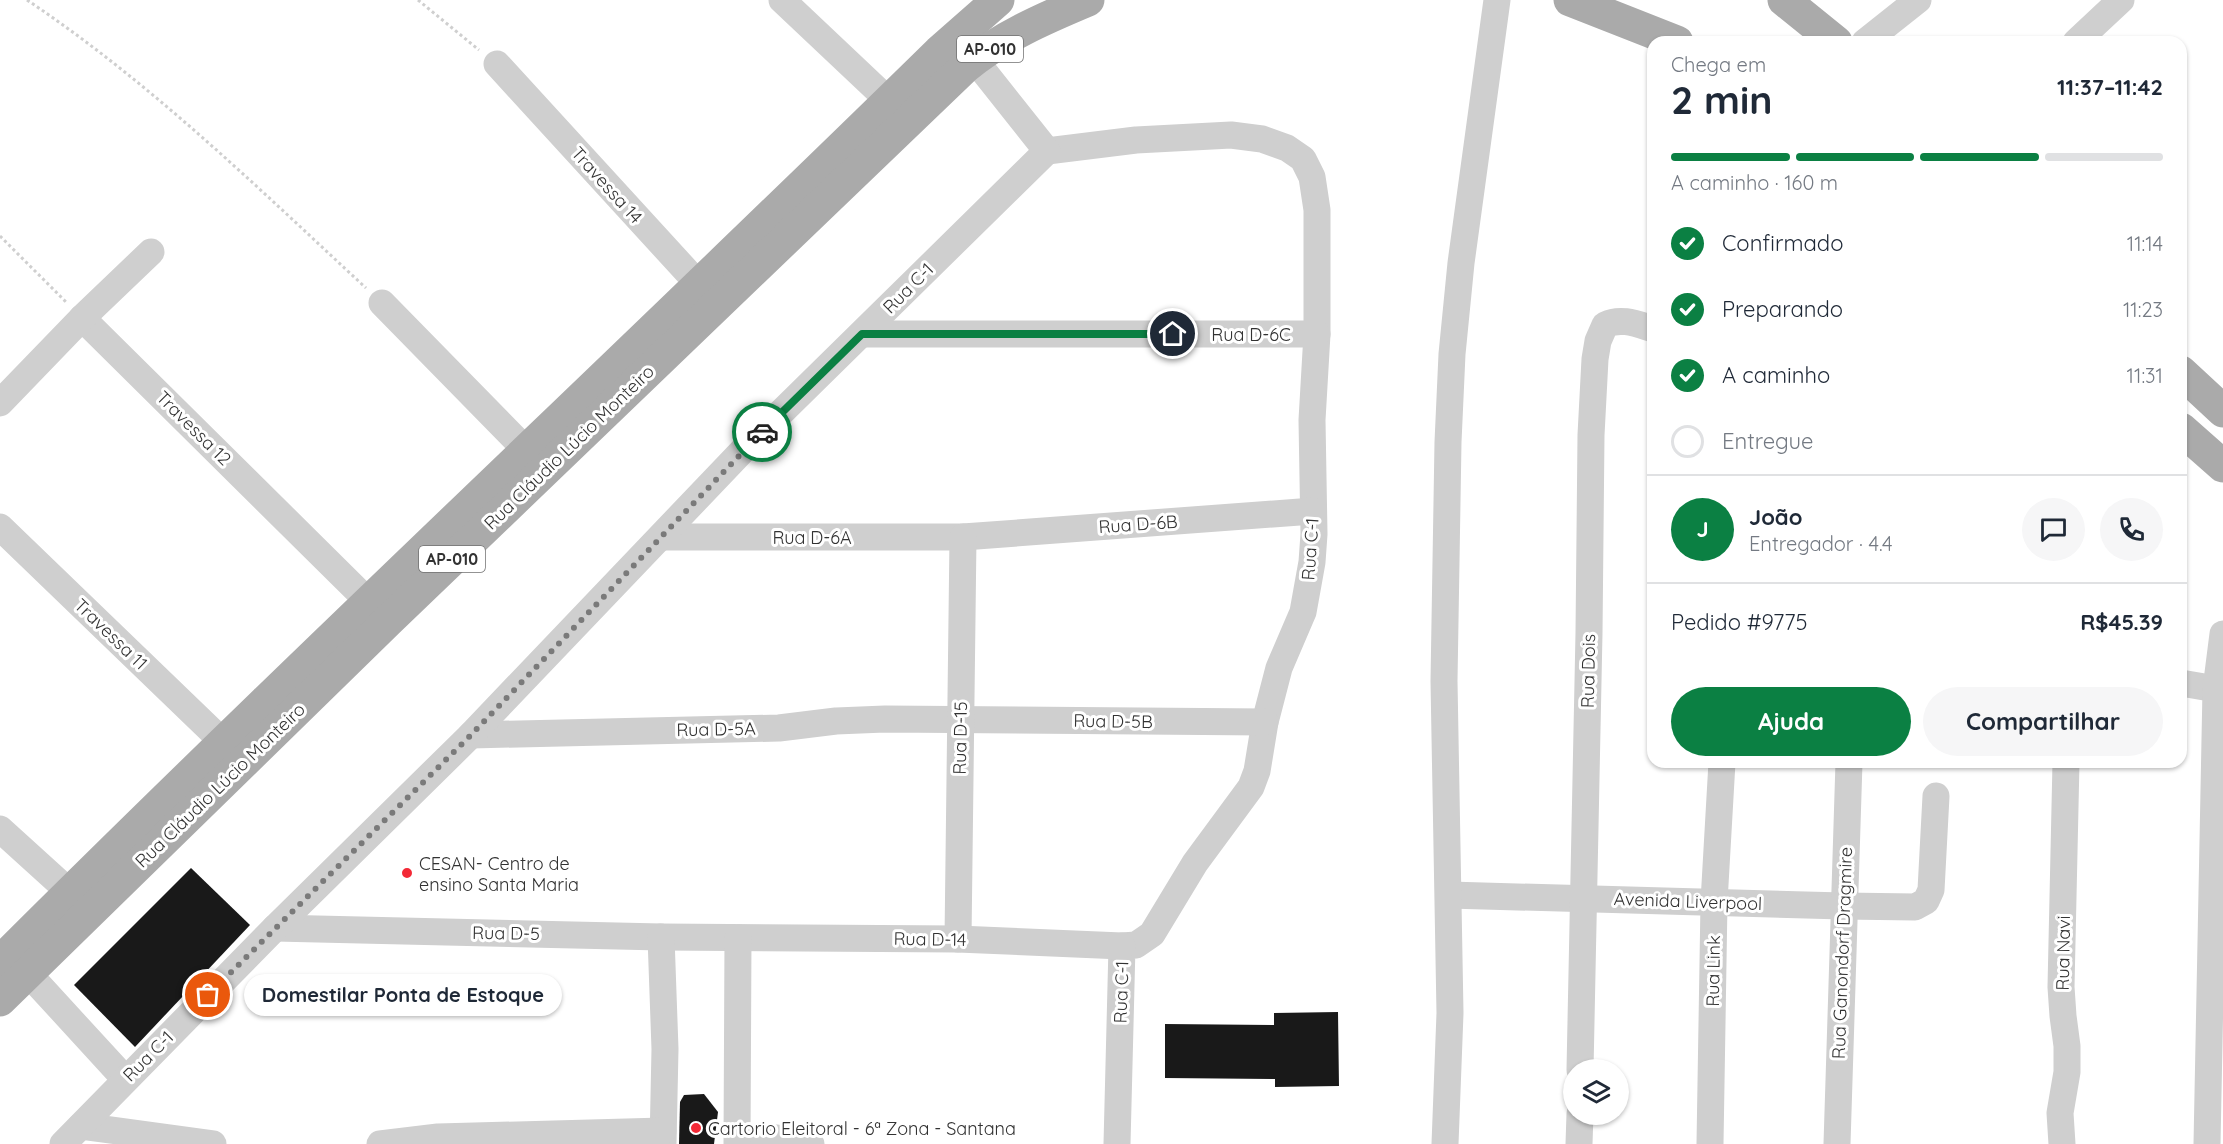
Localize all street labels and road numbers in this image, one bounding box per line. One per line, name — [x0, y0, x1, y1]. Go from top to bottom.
road number: AP-010 — [957, 36, 1023, 62]
street label: Travessa 14 — [566, 142, 648, 228]
street label: Rua C-1 — [878, 258, 938, 318]
street label: Rua D-6C — [1211, 323, 1291, 346]
street label: Rua Cláudio Lúcio Monteiro — [479, 360, 659, 534]
street label: Travessa 12 — [152, 386, 236, 470]
street label: Rua D-6B — [1098, 510, 1178, 538]
street label: Rua C-1 — [1296, 517, 1324, 581]
street label: Rua D-6A — [772, 526, 852, 549]
road number: AP-010 — [419, 546, 485, 572]
street label: Travessa 11 — [70, 593, 152, 675]
street label: Rua Dois — [1576, 634, 1600, 708]
street label: Rua Cláudio Lúcio Monteiro — [130, 698, 310, 872]
street label: Rua D-15 — [948, 701, 972, 775]
street label: Rua D-5B — [1073, 709, 1153, 733]
street label: Rua D-5A — [676, 717, 756, 741]
street label: Rua Ganondorf Dragmire — [1827, 847, 1857, 1059]
street label: Avenida Liverpool — [1613, 887, 1763, 915]
street label: Rua Navi — [2051, 915, 2075, 991]
street label: Rua D-5 — [472, 921, 540, 945]
street label: Rua D-14 — [893, 927, 967, 951]
street label: Rua Link — [1701, 935, 1725, 1007]
street label: Rua C-1 — [1108, 960, 1134, 1024]
street label: Rua C-1 — [118, 1026, 178, 1086]

